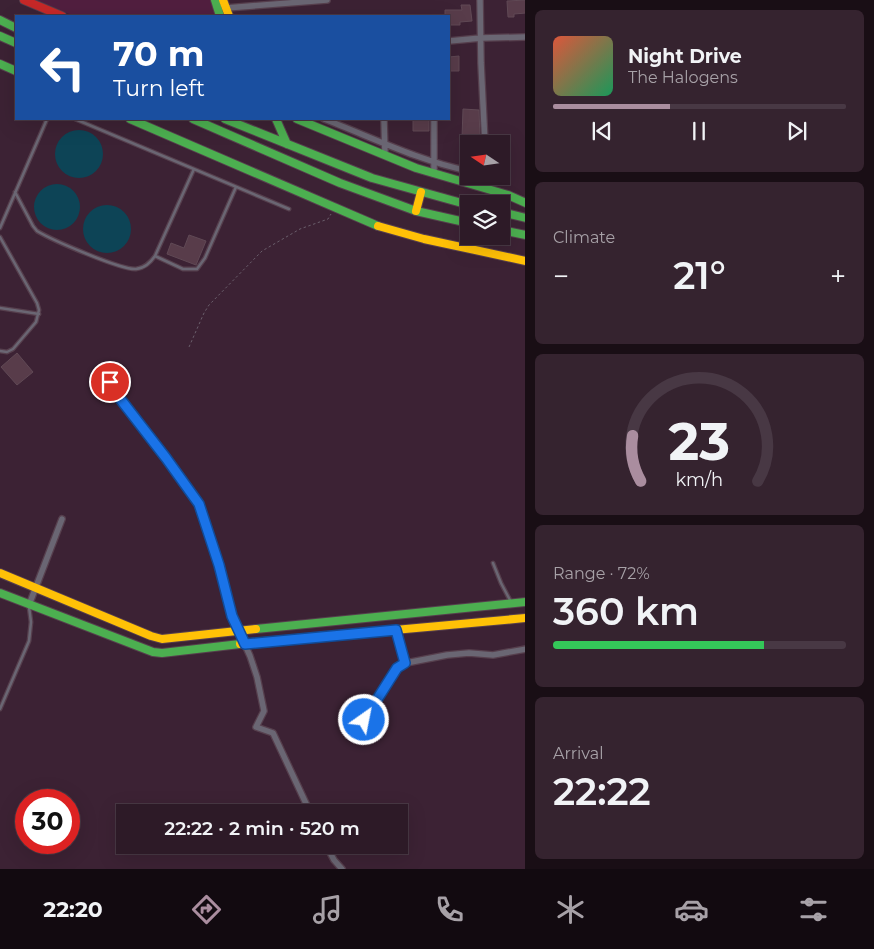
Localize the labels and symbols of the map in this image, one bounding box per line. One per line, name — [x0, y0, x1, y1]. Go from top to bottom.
north arrow — [460, 135, 510, 185]
pin — [89, 361, 131, 403]
position arrow — [337, 693, 389, 745]
speed limit sign: 30 — [15, 789, 80, 854]

